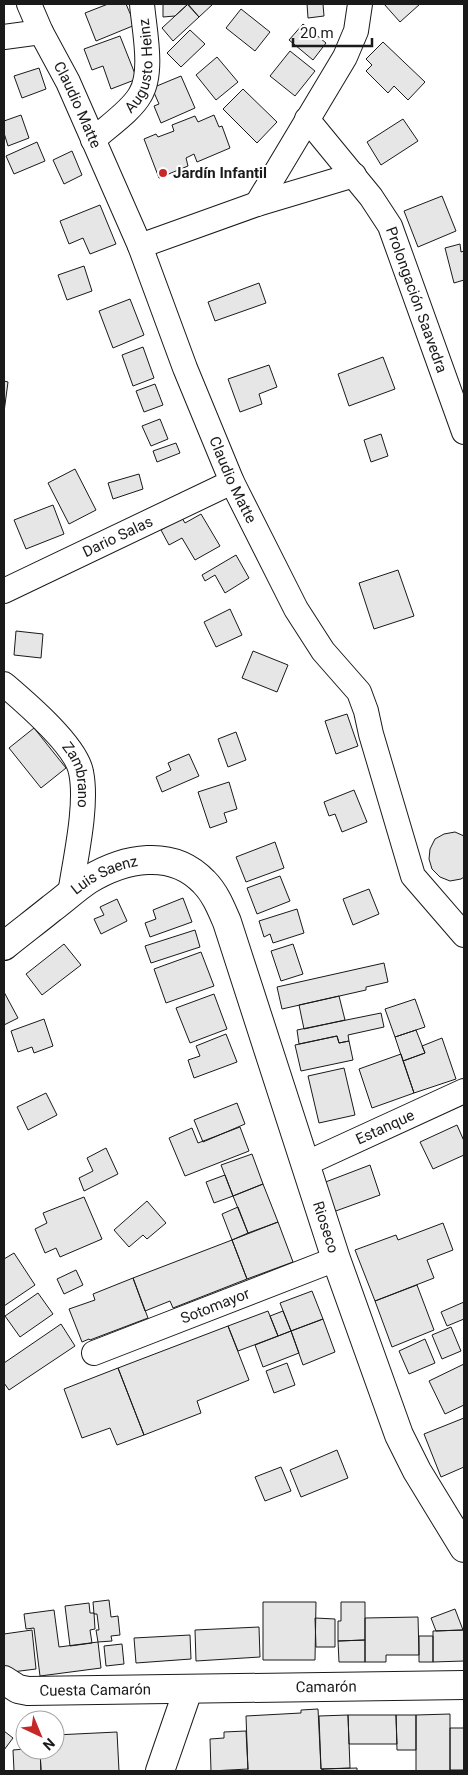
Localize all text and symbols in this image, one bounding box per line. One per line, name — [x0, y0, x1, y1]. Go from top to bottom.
scale bar — [293, 15, 372, 47]
street label: Augusto Heinz — [121, 18, 156, 117]
text: 20 m — [300, 24, 334, 42]
street label: Claudio Matte — [50, 58, 105, 151]
place label: Jardín Infantil — [173, 164, 267, 182]
marker: Jardín Infantil — [157, 167, 169, 179]
street label: Prolongación Saavedra — [382, 224, 451, 375]
street label: Claudio Matte — [205, 434, 260, 526]
street label: Dario Salas — [80, 512, 156, 561]
street label: Zambrano — [58, 738, 92, 808]
street label: Luis Saenz — [67, 852, 139, 898]
street label: Estanque — [353, 1106, 417, 1148]
street label: Rioseco — [309, 1199, 343, 1255]
street label: Sotomayor — [178, 1284, 252, 1327]
street label: Camarón — [295, 1677, 357, 1696]
street label: Cuesta Camarón — [39, 1680, 151, 1700]
north arrow — [15, 1710, 65, 1760]
text: N — [40, 1735, 58, 1754]

